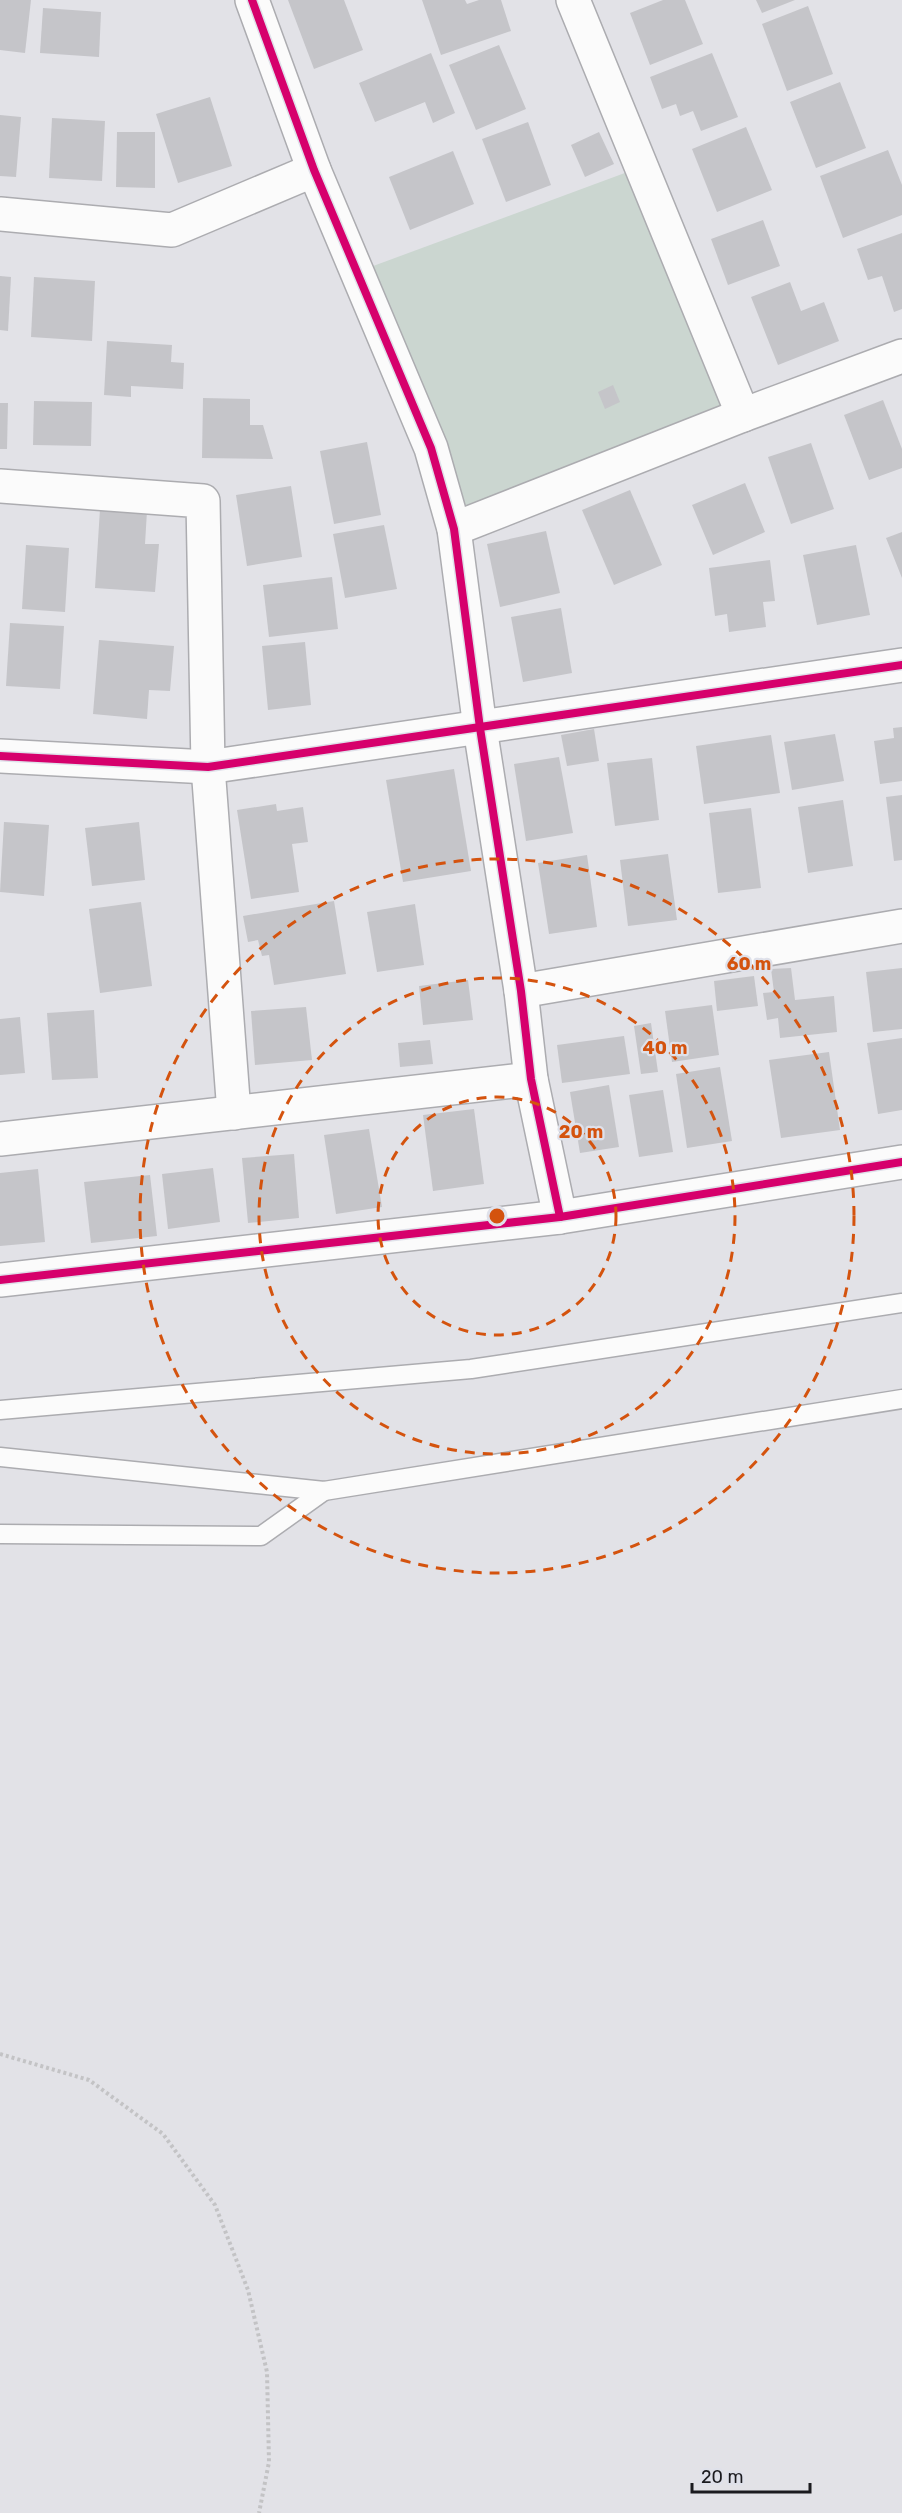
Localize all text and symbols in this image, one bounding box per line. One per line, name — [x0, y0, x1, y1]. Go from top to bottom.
text: 60 m — [727, 953, 771, 975]
text: 40 m — [643, 1037, 687, 1059]
text: 20 m — [559, 1121, 603, 1143]
centre of rings — [487, 1206, 507, 1226]
scale bar — [692, 2456, 810, 2494]
text: 20 m — [701, 2466, 743, 2488]

